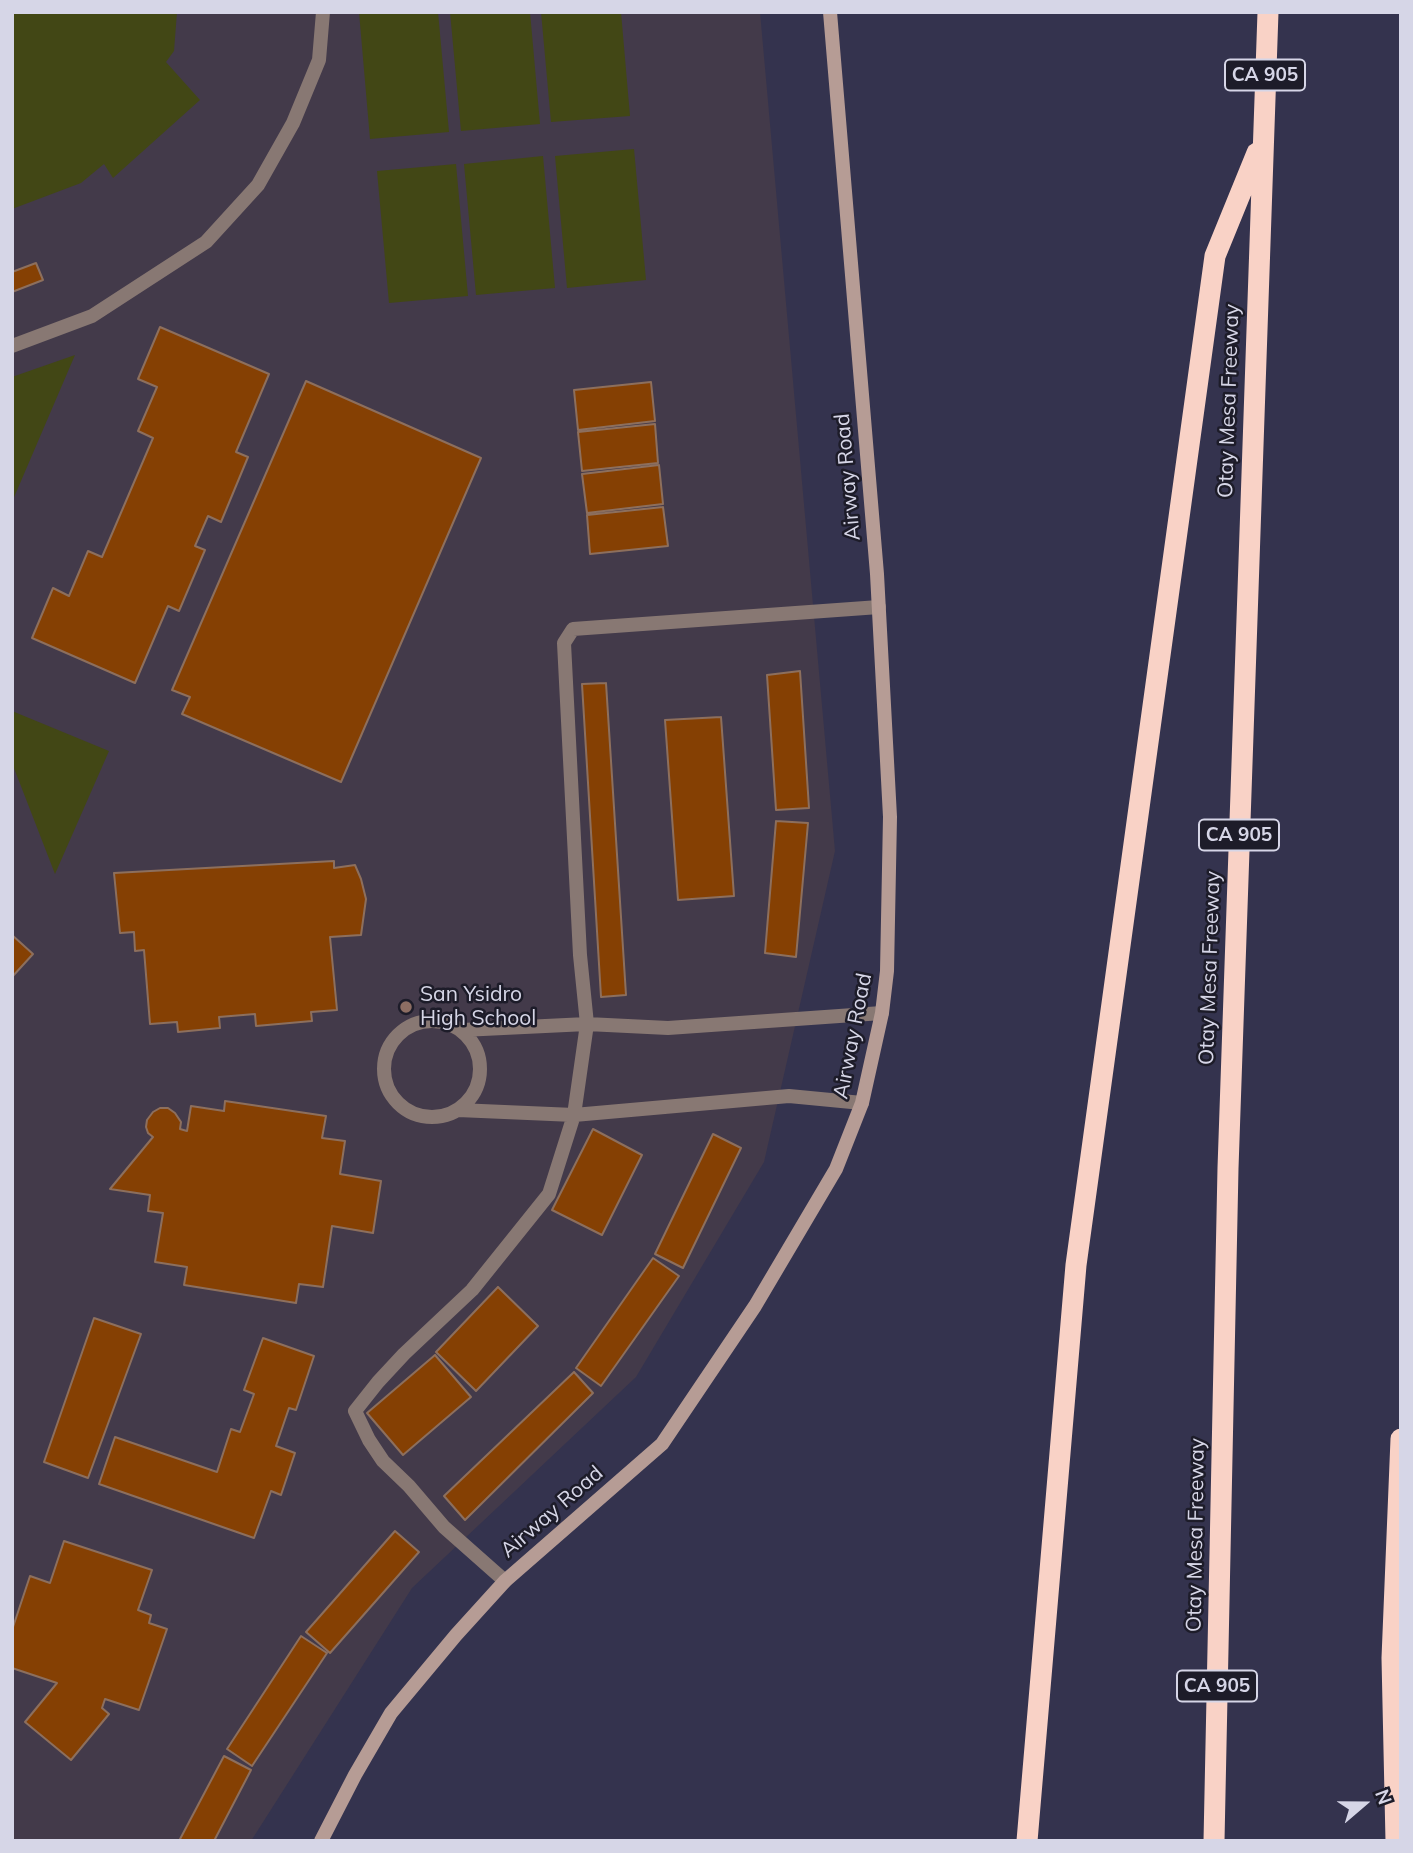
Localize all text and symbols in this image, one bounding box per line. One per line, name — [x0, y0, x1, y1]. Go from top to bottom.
road number: CA 905 — [1225, 60, 1305, 90]
street label: Otay Mesa Freeway — [1213, 304, 1245, 498]
street label: Airway Road — [830, 412, 866, 542]
road number: CA 905 — [1199, 820, 1279, 850]
street label: Otay Mesa Freeway — [1194, 871, 1226, 1065]
street label: Airway Road — [828, 971, 878, 1101]
place label: San Ysidro High School — [420, 982, 536, 1032]
marker: San Ysidro High School — [398, 999, 414, 1015]
street label: Otay Mesa Freeway — [1182, 1438, 1210, 1632]
street label: Airway Road — [496, 1461, 608, 1563]
road number: CA 905 — [1177, 1670, 1257, 1702]
north arrow — [1329, 1769, 1399, 1839]
text: N — [1370, 1786, 1397, 1808]

